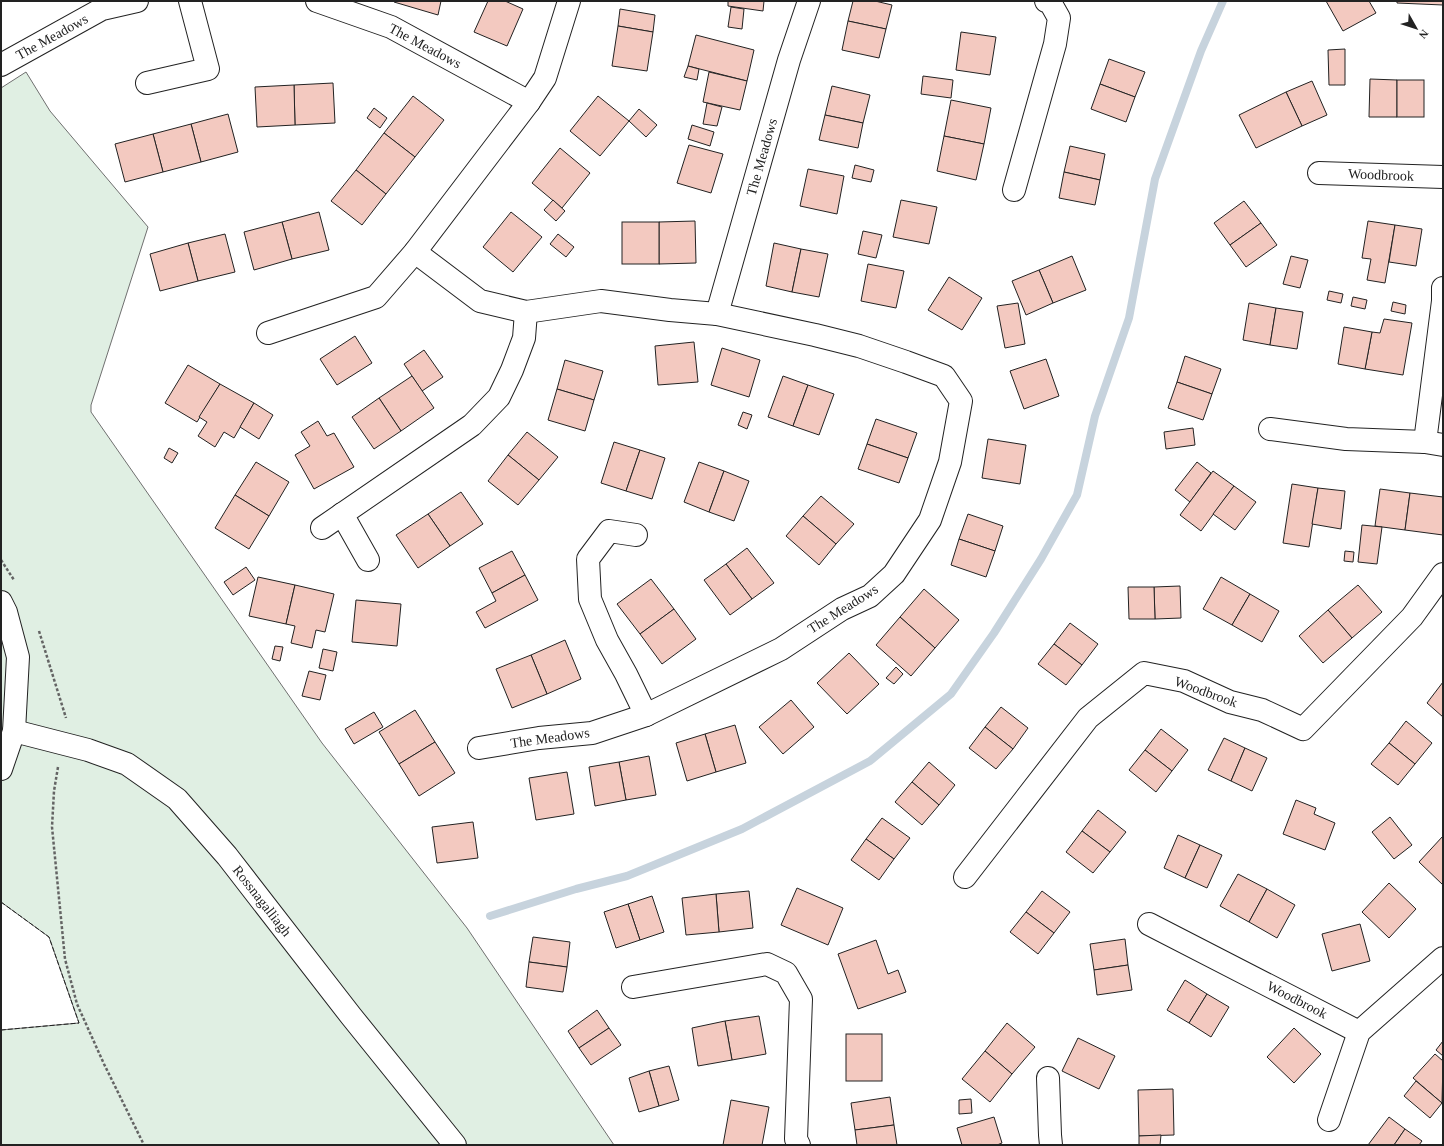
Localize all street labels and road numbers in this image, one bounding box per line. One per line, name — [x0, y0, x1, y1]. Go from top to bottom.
street label: The Meadows — [14, 11, 90, 63]
street label: The Meadows — [386, 21, 464, 71]
street label: The Meadows — [744, 117, 780, 197]
street label: Woodbrook — [1348, 166, 1414, 184]
street label: The Meadows — [805, 582, 881, 636]
street label: Woodbrook — [1173, 674, 1239, 710]
street label: The Meadows — [509, 725, 591, 751]
street label: Rossnagalliagh — [230, 863, 294, 939]
street label: Woodbrook — [1264, 978, 1330, 1022]

